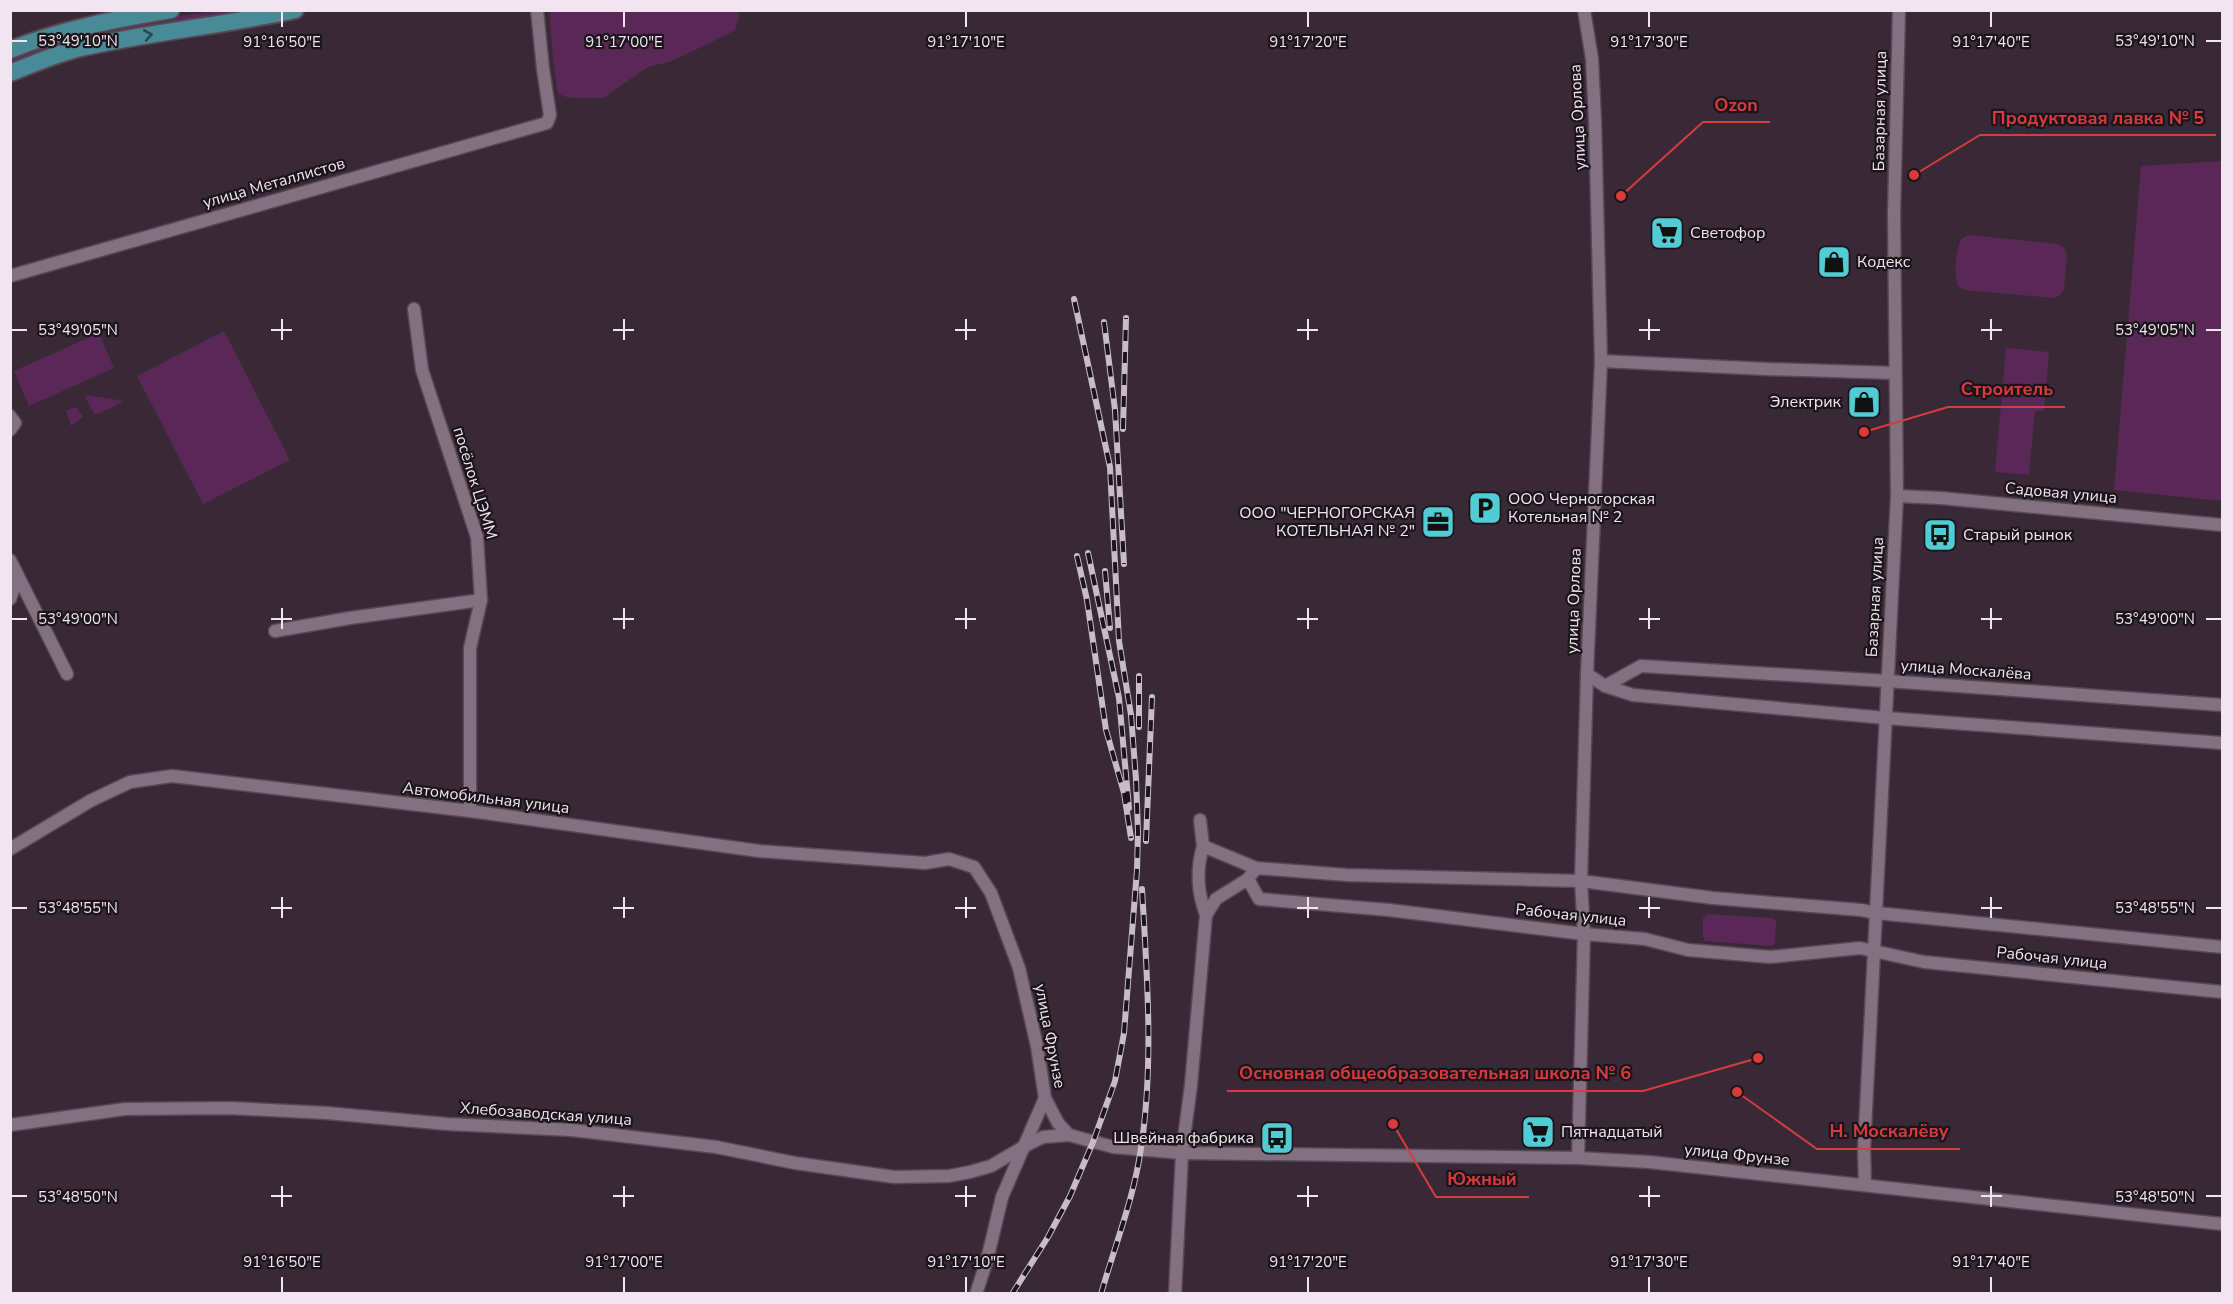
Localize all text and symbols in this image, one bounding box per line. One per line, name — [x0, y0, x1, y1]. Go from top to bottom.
one-way arrow — [142, 29, 152, 42]
text: 53°49'10"N — [38, 31, 118, 51]
text: 53°49'10"N — [2115, 31, 2195, 51]
text: 91°16'50"E — [243, 32, 321, 52]
text: 91°17'00"E — [585, 32, 663, 52]
text: 91°17'10"E — [927, 32, 1005, 52]
text: 91°17'20"E — [1269, 32, 1347, 52]
text: 91°17'30"E — [1610, 32, 1688, 52]
text: 91°17'40"E — [1952, 32, 2030, 52]
street label: Базарная улица — [1868, 51, 1892, 171]
street label: улица Орлова — [1564, 64, 1592, 170]
callout: Ozon — [1703, 86, 1770, 122]
text: Ozon — [1714, 93, 1758, 117]
callout: Продуктовая лавка № 5 — [1980, 99, 2216, 135]
text: Продуктовая лавка № 5 — [1992, 106, 2204, 130]
street label: улица Металлистов — [200, 152, 348, 214]
supermarket icon: Светофор — [1649, 215, 1685, 251]
place label: Светофор — [1690, 222, 1766, 244]
shop icon: Кодекс — [1816, 244, 1852, 280]
place label: Кодекс — [1857, 251, 1911, 273]
text: 53°49'05"N — [38, 320, 118, 340]
text: 53°49'05"N — [2115, 320, 2195, 340]
callout: Строитель — [1948, 371, 2065, 407]
text: Строитель — [1961, 377, 2053, 401]
shop icon: Электрик — [1846, 384, 1882, 420]
place label: Электрик — [1770, 391, 1842, 413]
street label: посёлок ЦЭММ — [447, 424, 503, 542]
street label: Садовая улица — [2004, 477, 2118, 509]
place label: ООО Черногорская Котельная № 2 — [1508, 488, 1655, 528]
parking icon: ООО Черногорская Котельная № 2 — [1467, 490, 1503, 526]
place label: ООО "ЧЕРНОГОРСКАЯ КОТЕЛЬНАЯ № 2" — [1239, 502, 1415, 542]
office icon: ООО "ЧЕРНОГОРСКАЯ КОТЕЛЬНАЯ № 2" — [1420, 504, 1456, 540]
bus stop icon: Старый рынок — [1922, 517, 1958, 553]
place label: Старый рынок — [1963, 524, 2073, 546]
street label: Базарная улица — [1861, 536, 1889, 658]
street label: улица Орлова — [1561, 548, 1587, 654]
text: 53°49'00"N — [38, 609, 118, 629]
text: 53°49'00"N — [2115, 609, 2195, 629]
street label: улица Москалёва — [1900, 654, 2032, 686]
street label: Автомобильная улица — [401, 777, 571, 819]
text: 53°48'55"N — [38, 898, 118, 918]
street label: Рабочая улица — [1514, 898, 1628, 932]
text: 53°48'55"N — [2115, 898, 2195, 918]
street label: Рабочая улица — [1995, 941, 2109, 975]
street label: улица Фрунзе — [1029, 982, 1071, 1090]
callout: Основная общеобразовательная школа № 6 — [1227, 1055, 1643, 1091]
text: Основная общеобразовательная школа № 6 — [1239, 1061, 1631, 1085]
street label: Хлебозаводская улица — [459, 1097, 633, 1131]
callout: Н. Москалёву — [1817, 1113, 1960, 1149]
supermarket icon: Пятнадцатый — [1520, 1114, 1556, 1150]
text: Н. Москалёву — [1829, 1119, 1949, 1143]
bus stop icon: Швейная фабрика — [1259, 1120, 1295, 1156]
place label: Пятнадцатый — [1561, 1121, 1663, 1143]
place label: Швейная фабрика — [1113, 1127, 1254, 1149]
street label: улица Фрунзе — [1683, 1139, 1791, 1171]
callout: Южный — [1436, 1161, 1529, 1197]
text: Южный — [1447, 1167, 1517, 1191]
text: 53°48'50"N — [38, 1187, 118, 1207]
text: 53°48'50"N — [2115, 1187, 2195, 1207]
text: 91°16'50"E — [243, 1252, 321, 1272]
text: 91°17'00"E — [585, 1252, 663, 1272]
text: 91°17'10"E — [927, 1252, 1005, 1272]
text: 91°17'20"E — [1269, 1252, 1347, 1272]
text: 91°17'30"E — [1610, 1252, 1688, 1272]
text: 91°17'40"E — [1952, 1252, 2030, 1272]

